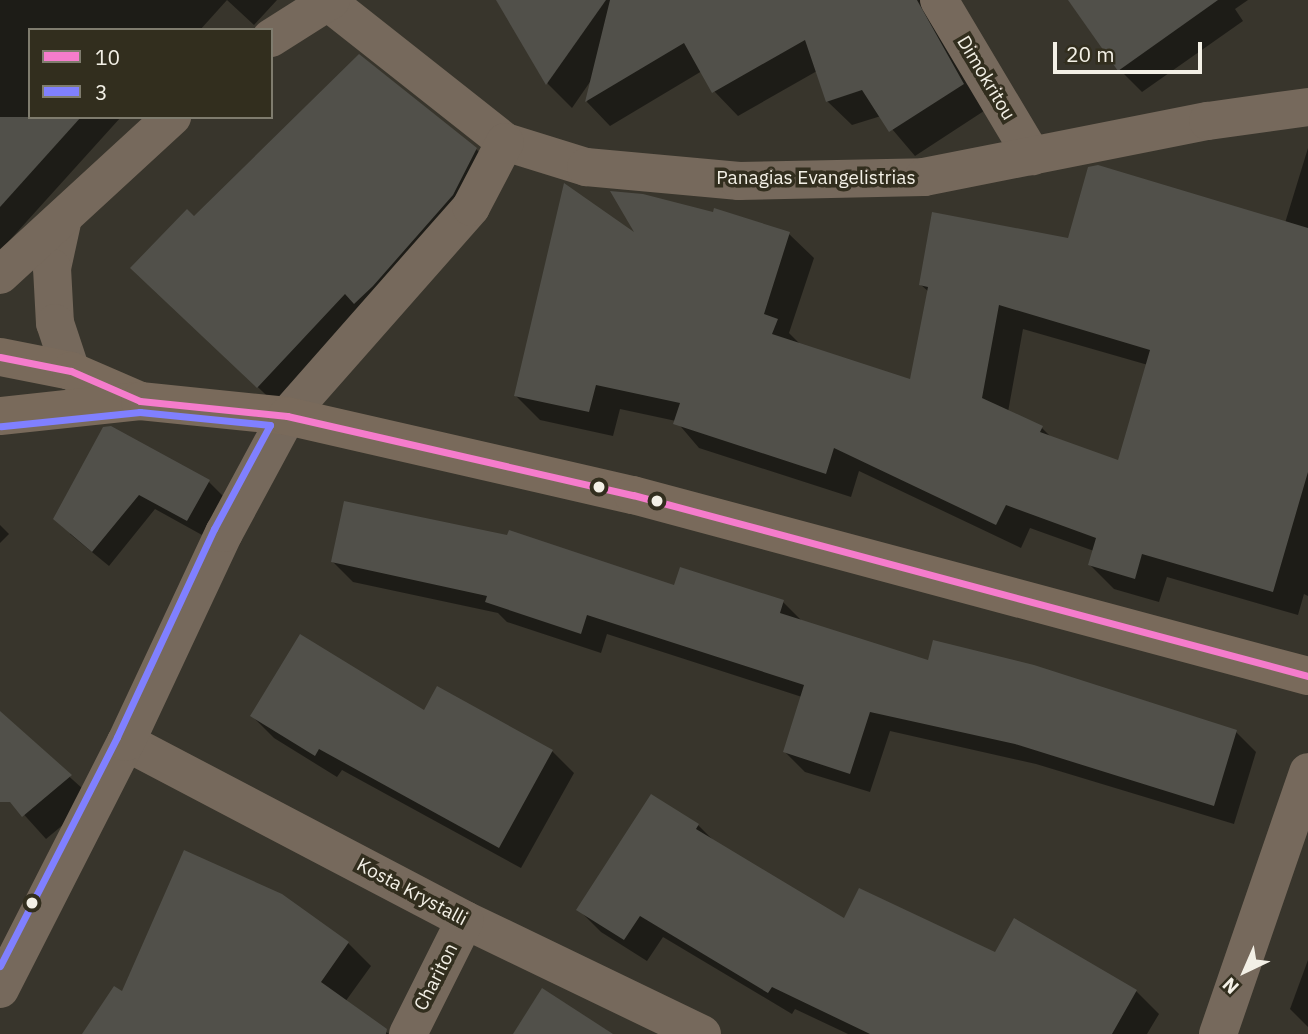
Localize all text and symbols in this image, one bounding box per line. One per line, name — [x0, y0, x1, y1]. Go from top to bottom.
legend — [28, 28, 273, 119]
scale bar — [1056, 28, 1205, 72]
street label: Dimokritou — [952, 32, 1020, 124]
text: 20 m — [1066, 40, 1115, 68]
text: 10 — [95, 43, 120, 71]
text: 3 — [95, 78, 108, 106]
street label: Panagias Evangelistrias — [716, 167, 916, 189]
unlabelled marker — [592, 480, 606, 494]
unlabelled marker — [650, 494, 664, 508]
street label: Kosta Krystalli — [353, 853, 471, 931]
unlabelled marker — [25, 896, 39, 910]
north arrow — [1210, 936, 1280, 1006]
street label: Chariton — [409, 940, 463, 1014]
text: N — [1217, 973, 1244, 1000]

